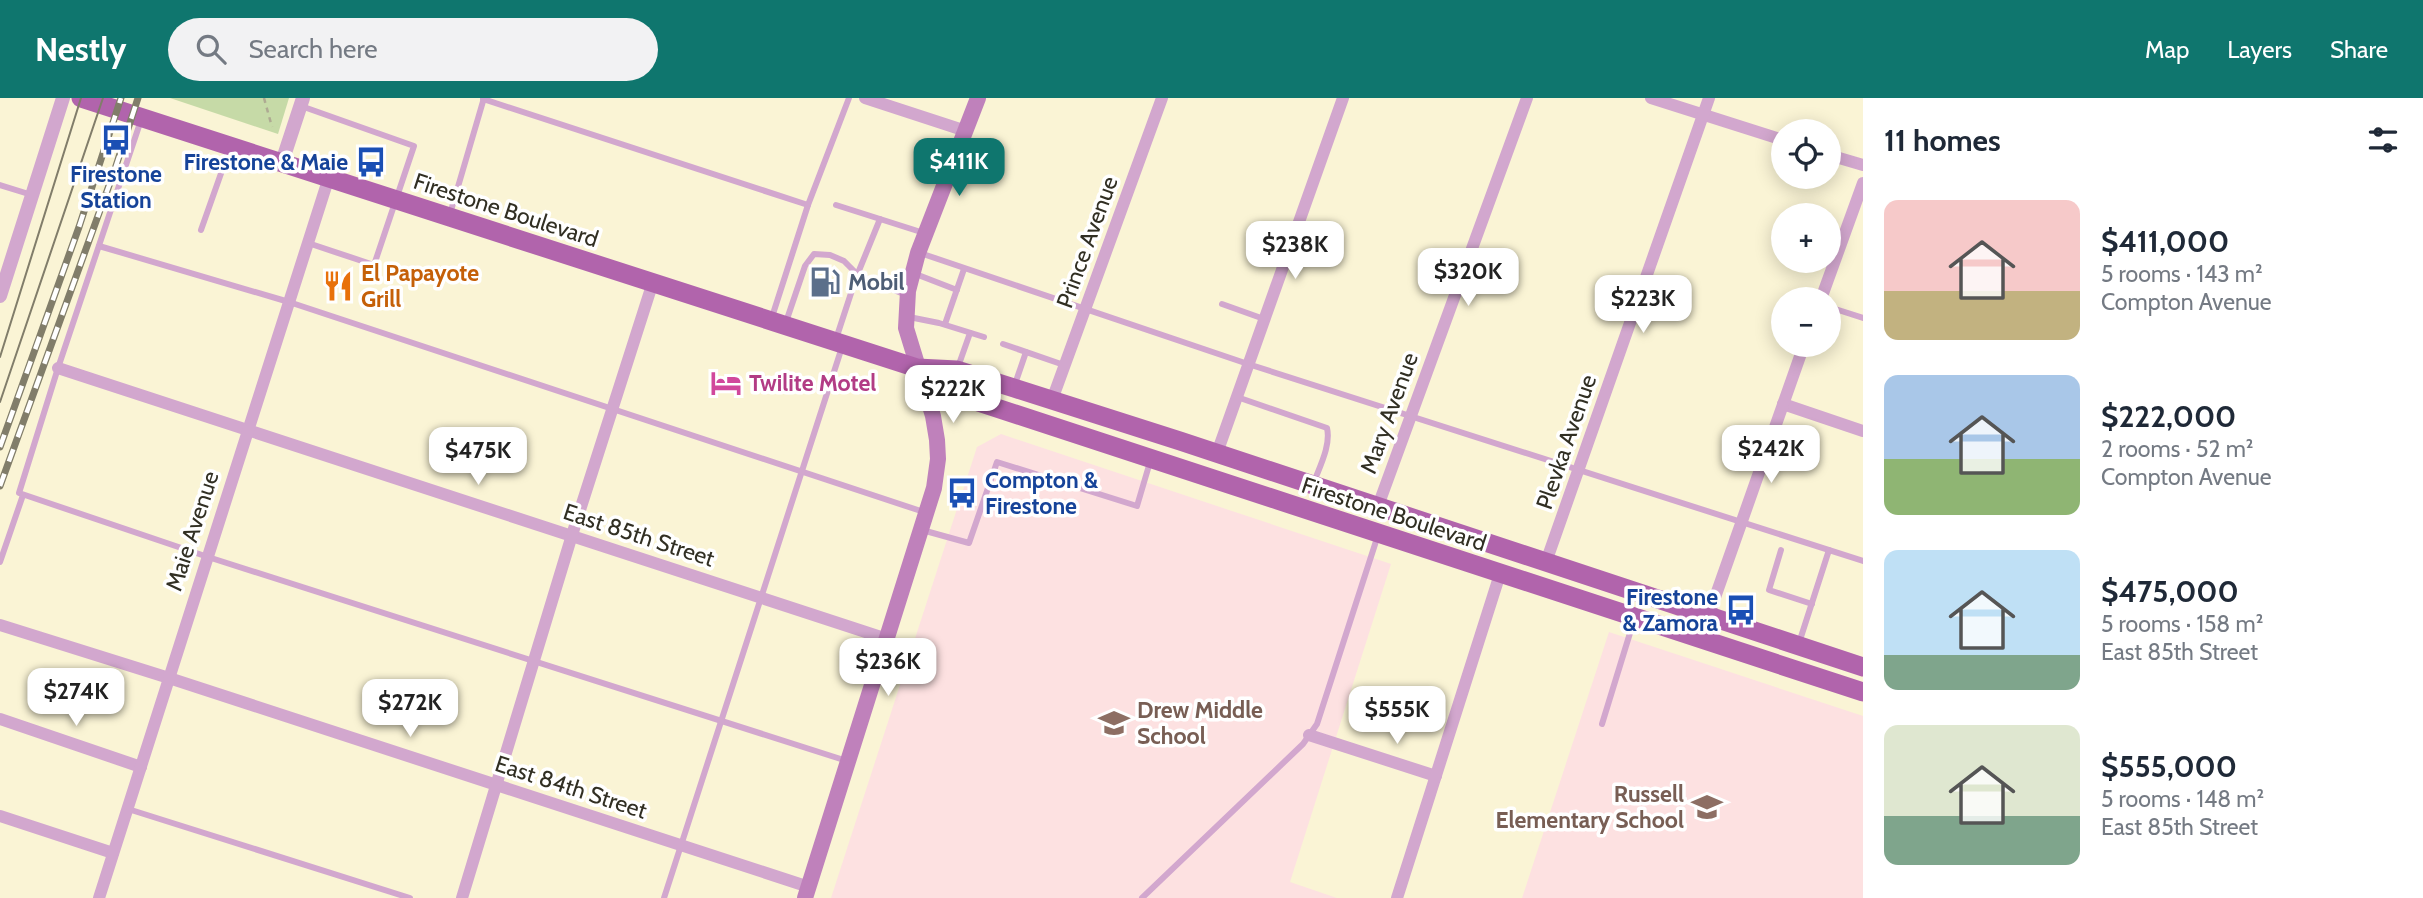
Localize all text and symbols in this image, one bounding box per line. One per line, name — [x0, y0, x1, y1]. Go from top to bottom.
search box — [168, 18, 658, 81]
text: Nestly — [35, 29, 126, 69]
icon: search — [192, 30, 230, 68]
text: Search here — [248, 33, 378, 65]
text: Map — [2145, 35, 2189, 64]
text: Layers — [2227, 35, 2292, 64]
text: Share — [2330, 35, 2388, 64]
map controls — [1771, 119, 1841, 357]
button: locate — [1771, 119, 1841, 189]
icon: filters — [2364, 121, 2402, 159]
text: 11 homes — [1884, 122, 2001, 159]
bus stop icon: Firestone Station — [99, 123, 133, 157]
pin: $411K — [910, 139, 1008, 198]
bus stop icon: Firestone & Maie — [354, 145, 388, 179]
text: $411K — [930, 147, 988, 175]
place label: Firestone & Maie — [183, 148, 348, 176]
place label: Firestone Station — [70, 160, 162, 214]
street label: Firestone Boulevard — [410, 167, 602, 253]
street label: Prince Avenue — [1050, 172, 1124, 312]
button: + — [1771, 203, 1841, 273]
pin: $238K — [1246, 222, 1344, 281]
text: $411,000 — [2101, 223, 2229, 260]
icon: home — [1940, 228, 2024, 312]
text: $238K — [1262, 230, 1328, 258]
pin: $320K — [1419, 248, 1517, 308]
text: $320K — [1434, 257, 1502, 285]
place label: El Papayote Grill — [361, 259, 479, 313]
text: 5 rooms · 143 m² — [2101, 260, 2263, 288]
fuel station icon: Mobil — [808, 265, 842, 299]
place label: Mobil — [848, 268, 905, 296]
restaurant icon: El Papayote Grill — [321, 269, 355, 303]
pin: $223K — [1594, 275, 1692, 335]
text: $223K — [1611, 284, 1675, 312]
button: − — [1771, 287, 1841, 357]
text: Compton Avenue — [2101, 288, 2272, 316]
street label: Mary Avenue — [1354, 349, 1424, 477]
hotel icon: Twilite Motel — [709, 366, 743, 400]
pin: $222K — [904, 366, 1002, 425]
place label: Twilite Motel — [749, 369, 876, 397]
street label: Plevka Avenue — [1530, 371, 1602, 513]
text: $222K — [921, 374, 985, 402]
text: $222,000 — [2101, 398, 2236, 435]
icon: home — [1940, 403, 2024, 487]
pin: $242K — [1722, 426, 1820, 485]
pin: $475K — [429, 428, 527, 487]
text: $242K — [1738, 434, 1804, 462]
text: 2 rooms · 52 m² — [2101, 435, 2254, 463]
text: $475K — [445, 436, 511, 464]
text: Compton Avenue — [2101, 463, 2272, 491]
place label: Compton & Firestone — [985, 466, 1099, 520]
street label: Maie Avenue — [159, 467, 225, 594]
street label: Firestone Boulevard — [1298, 471, 1490, 557]
bus stop icon: Compton & Firestone — [945, 476, 979, 510]
street label: East 85th Street — [560, 497, 718, 573]
text: $475,000 — [2101, 573, 2239, 610]
icon: home — [1940, 578, 2024, 662]
place label: Firestone & Zamora — [1623, 583, 1719, 637]
bus stop icon: Firestone & Zamora — [1724, 593, 1758, 627]
text: 5 rooms · 158 m² — [2101, 610, 2263, 638]
pin: $236K — [839, 638, 937, 698]
text: East 85th Street — [2101, 638, 2258, 666]
text: $236K — [855, 647, 921, 675]
pin: $274K — [27, 668, 125, 728]
text: $274K — [43, 677, 109, 705]
pin: $272K — [361, 680, 459, 739]
pin: $555K — [1348, 686, 1446, 746]
text: $272K — [378, 688, 442, 716]
text: $555K — [1365, 695, 1429, 723]
place label: Drew Middle School — [1137, 696, 1263, 750]
school or university icon: Drew Middle School — [1097, 706, 1131, 740]
text: $555,000 — [2101, 748, 2237, 785]
street label: East 84th Street — [492, 749, 651, 825]
icon: home — [1940, 753, 2024, 837]
place label: Russell Elementary School — [1496, 780, 1684, 834]
text: 5 rooms · 148 m² — [2101, 785, 2264, 813]
school or university icon: Russell Elementary School — [1690, 790, 1724, 824]
text: East 85th Street — [2101, 813, 2258, 841]

